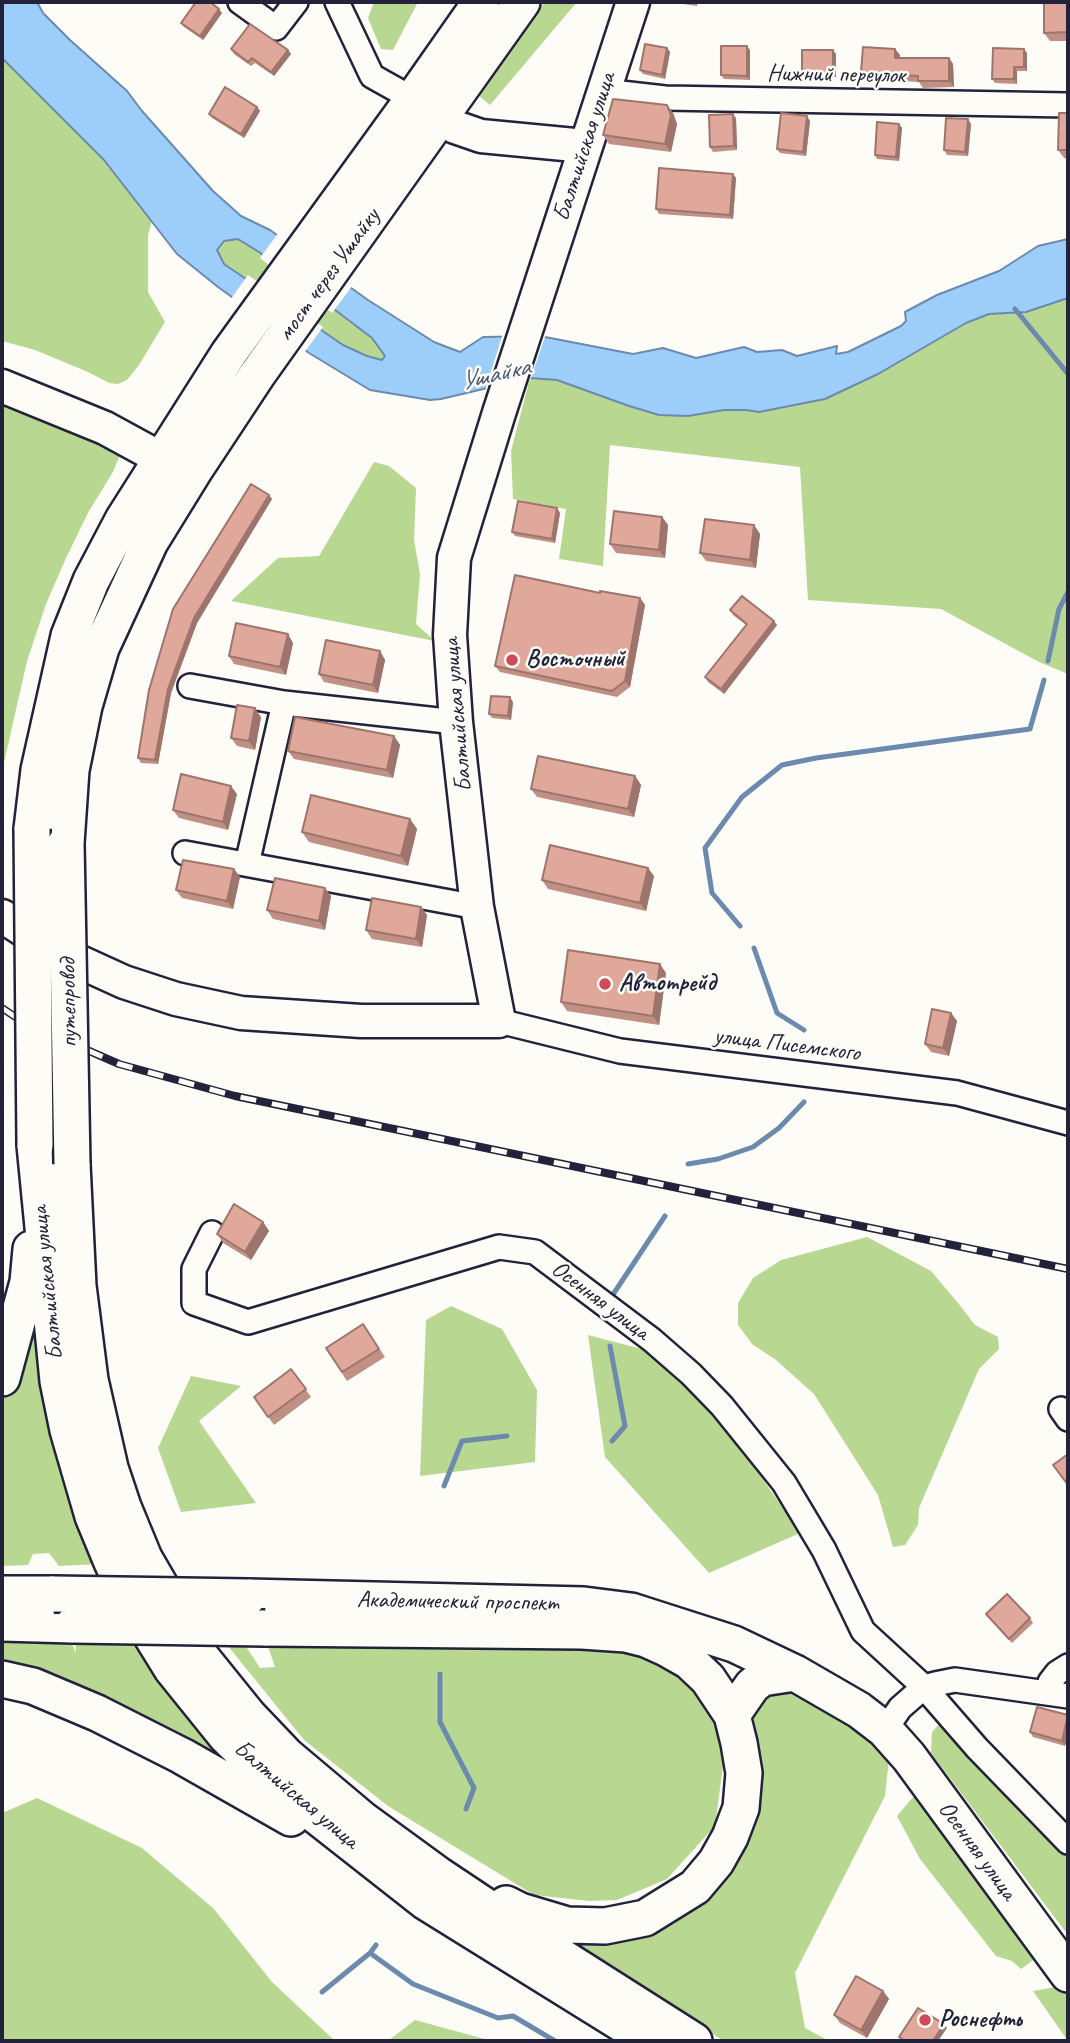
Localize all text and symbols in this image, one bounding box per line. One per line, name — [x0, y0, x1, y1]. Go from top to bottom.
street label: Нижний переулок — [767, 59, 905, 91]
street label: Балтийская улица — [547, 69, 623, 225]
street label: мост через Ушайку — [271, 203, 387, 347]
water label: Ушайка — [457, 352, 533, 398]
street label: Балтийская улица — [437, 637, 479, 793]
place label: Восточный — [526, 646, 625, 674]
marker: Восточный — [504, 652, 520, 668]
street label: путепровод — [54, 958, 84, 1048]
place label: Автотрейд — [619, 970, 716, 998]
marker: Автотрейд — [597, 976, 613, 992]
street label: улица Писемского — [712, 1022, 862, 1068]
street label: Балтийская улица — [26, 1205, 70, 1361]
street label: Осенняя улица — [545, 1255, 655, 1347]
street label: Академический проспект — [357, 1586, 559, 1618]
street label: Балтийская улица — [228, 1734, 364, 1856]
street label: Осенняя улица — [931, 1796, 1023, 1906]
place label: Роснефть — [939, 2006, 1022, 2034]
marker: Роснефть — [917, 2012, 933, 2028]

